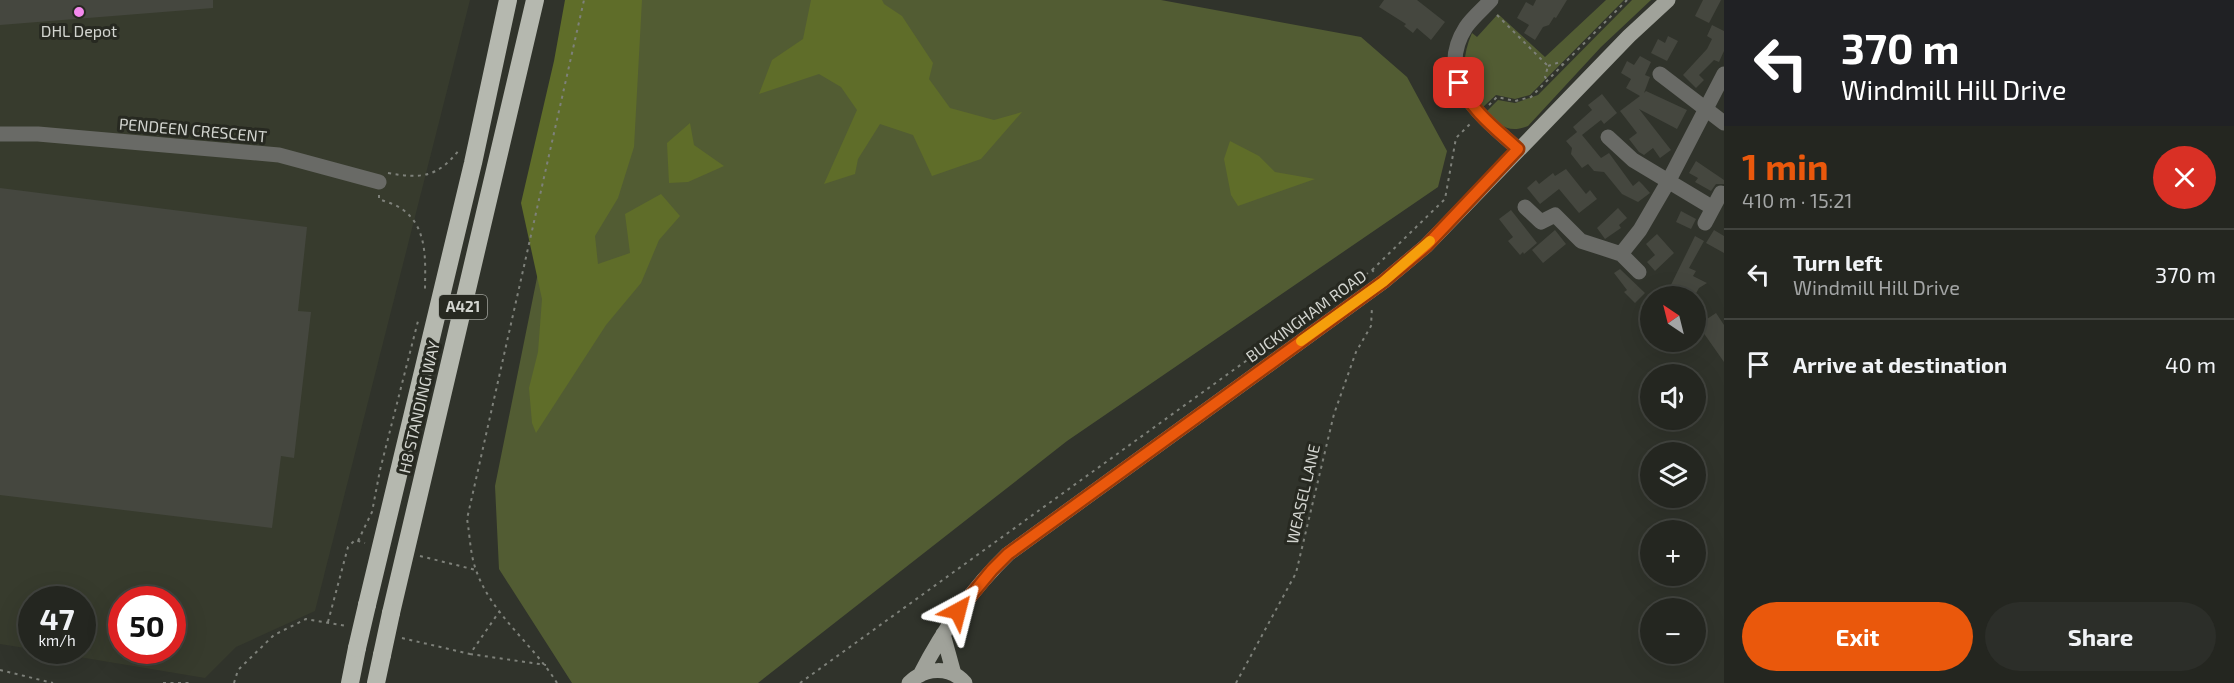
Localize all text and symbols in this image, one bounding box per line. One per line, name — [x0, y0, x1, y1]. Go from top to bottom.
marker: DHL Depot — [72, 5, 86, 19]
place label: DHL Depot — [41, 21, 117, 40]
text: 370 m — [1841, 22, 1960, 72]
icon: left — [1742, 24, 1820, 102]
pin — [1433, 57, 1484, 108]
icon: arrive — [1442, 66, 1475, 99]
text: Windmill Hill Drive — [1841, 73, 2066, 105]
street label: PENDEEN CRESCENT — [118, 114, 268, 145]
text: 1 min — [1742, 144, 1829, 187]
button: close — [2153, 146, 2216, 209]
text: 410 m · 15:21 — [1742, 188, 1853, 212]
text: Turn left — [1793, 249, 1882, 275]
icon: left — [1742, 258, 1775, 291]
text: 370 m — [2155, 261, 2216, 287]
street label: BUCKINGHAM ROAD — [1242, 266, 1370, 366]
text: Windmill Hill Drive — [1793, 275, 1960, 299]
north arrow — [1640, 286, 1706, 352]
map controls — [1640, 286, 1706, 664]
road number: A421 — [439, 295, 487, 319]
street label: H8 STANDING WAY — [394, 339, 443, 475]
icon: arrive — [1742, 348, 1775, 381]
text: Arrive at destination — [1793, 351, 2007, 377]
text: 40 m — [2165, 351, 2216, 377]
button: sound — [1640, 364, 1706, 430]
street label: WEASEL LANE — [1282, 442, 1323, 546]
button: layers — [1640, 442, 1706, 508]
button: + — [1640, 520, 1706, 586]
position arrow — [926, 579, 990, 643]
speed limit sign: 50 — [108, 586, 186, 664]
button: − — [1640, 598, 1706, 664]
text: 47 — [40, 600, 74, 636]
button: Exit — [1742, 602, 1973, 671]
button: Share — [1985, 602, 2216, 671]
text: km/h — [38, 631, 76, 649]

